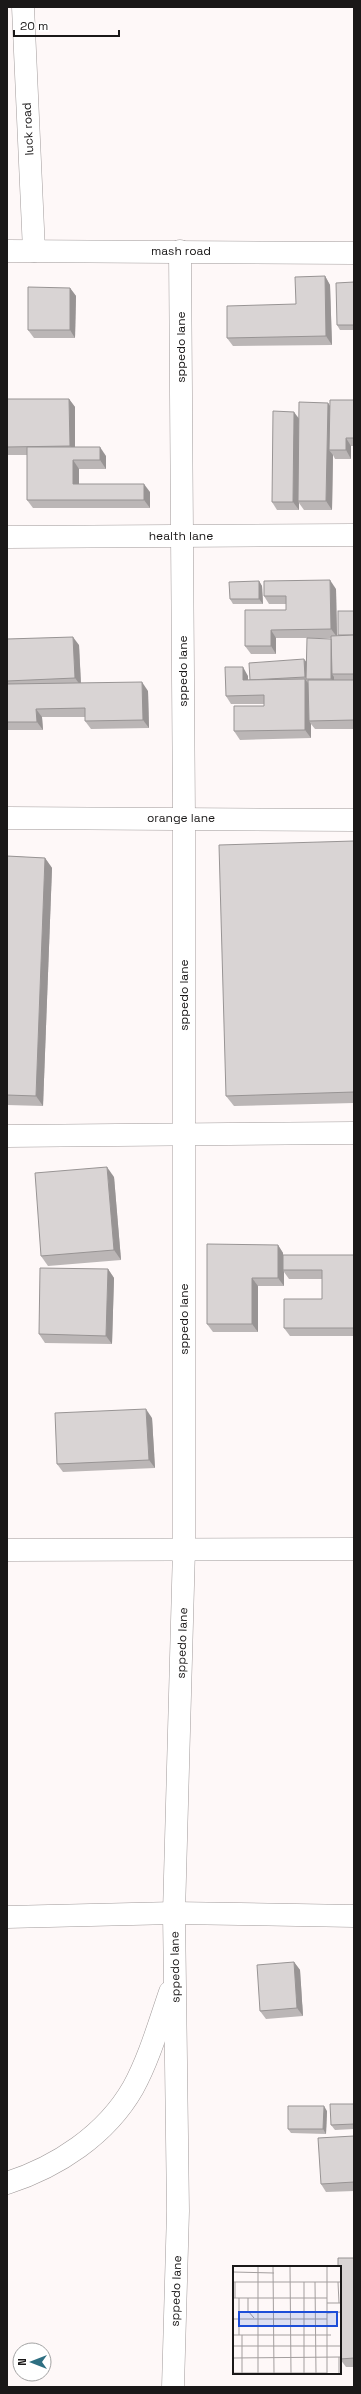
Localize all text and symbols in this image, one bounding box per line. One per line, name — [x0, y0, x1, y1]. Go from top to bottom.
scale bar — [14, 12, 119, 38]
text: 20 m — [20, 18, 48, 34]
street label: luck road — [19, 102, 37, 156]
street label: mash road — [151, 243, 211, 259]
street label: sppedo lane — [173, 311, 189, 383]
street label: health lane — [149, 528, 213, 544]
street label: sppedo lane — [175, 635, 191, 707]
street label: orange lane — [147, 810, 215, 826]
street label: sppedo lane — [176, 959, 192, 1031]
street label: sppedo lane — [176, 1283, 192, 1355]
street label: sppedo lane — [173, 1607, 191, 1679]
street label: sppedo lane — [166, 1931, 184, 2003]
street label: sppedo lane — [167, 2255, 185, 2327]
inset map — [233, 2266, 341, 2374]
north arrow — [12, 2342, 52, 2382]
text: N — [15, 2358, 29, 2366]

